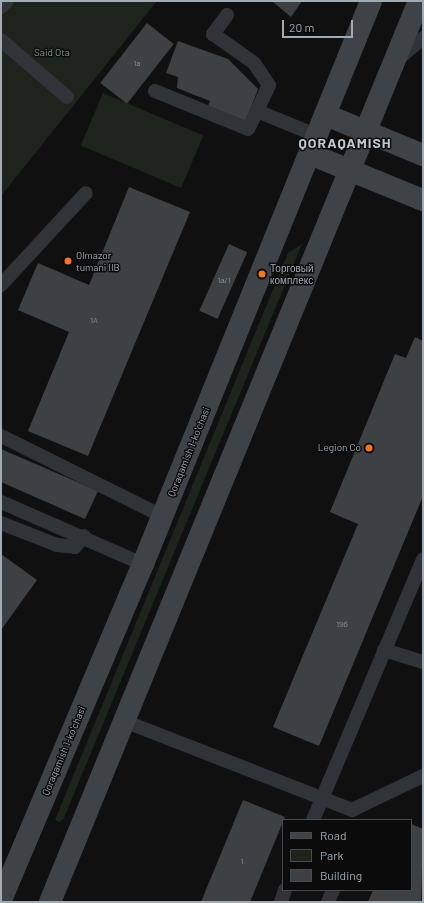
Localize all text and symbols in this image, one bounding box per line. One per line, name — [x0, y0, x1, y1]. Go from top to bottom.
scale bar — [284, 12, 355, 38]
text: 20 m — [289, 20, 315, 34]
park label: Said Ota — [34, 47, 70, 59]
house number: 1a — [134, 59, 140, 69]
district label: QORAQAMISH — [298, 135, 392, 151]
place label: Olmazor tumani IIB — [76, 249, 120, 272]
marker: Olmazor tumani IIB — [63, 256, 73, 266]
place label: Торговый комплекс — [270, 262, 314, 286]
marker: Торговый комплекс — [257, 269, 267, 279]
house number: 1а/1 — [217, 276, 231, 286]
house number: 1A — [90, 316, 98, 326]
street label: Qoraqamish 1-koʻchasi — [166, 405, 212, 499]
place label: Legion Co — [318, 442, 361, 454]
marker: Legion Co — [364, 443, 374, 453]
house number: 19б — [336, 620, 348, 630]
street label: Qoraqamish 1-koʻchasi — [40, 705, 88, 797]
legend — [282, 819, 412, 891]
text: Road — [320, 828, 347, 842]
text: Park — [320, 848, 344, 862]
house number: 1 — [241, 857, 243, 867]
text: Building — [320, 868, 362, 882]

